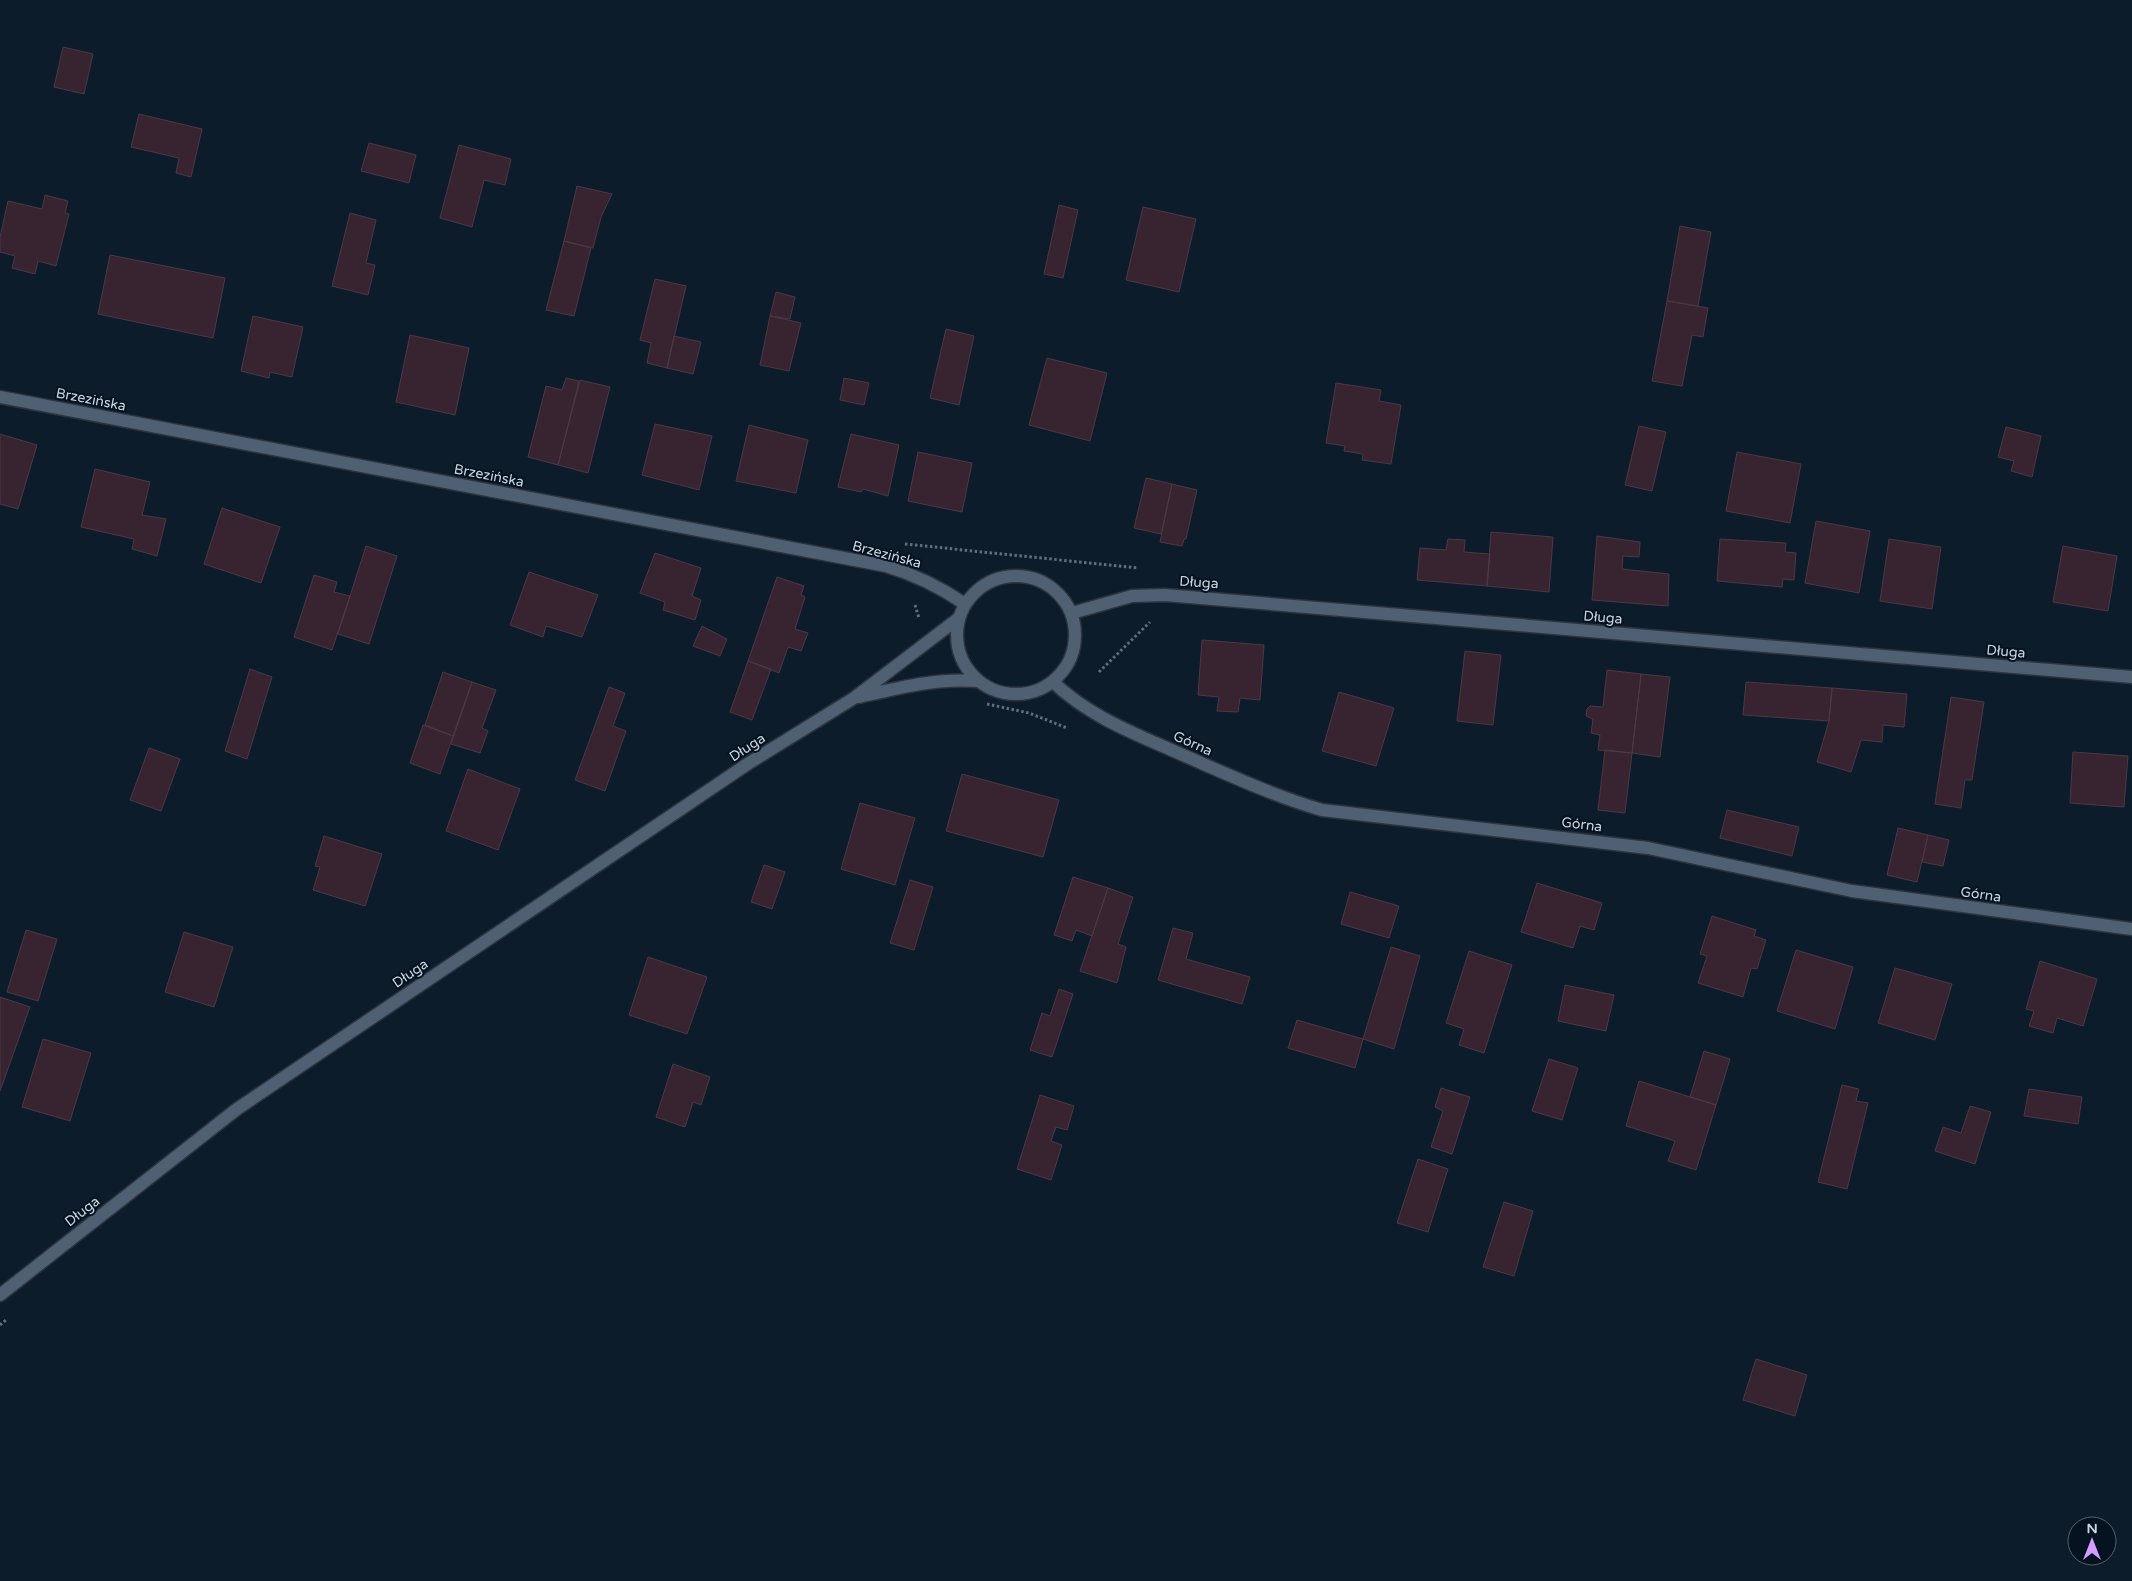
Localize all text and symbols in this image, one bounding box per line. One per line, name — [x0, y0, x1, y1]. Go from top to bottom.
street label: Brzezińska — [54, 384, 127, 415]
street label: Brzezińska — [452, 460, 525, 491]
street label: Brzezińska — [850, 537, 923, 572]
street label: Długa — [1179, 573, 1219, 592]
street label: Długa — [1583, 607, 1623, 628]
street label: Długa — [1986, 641, 2026, 662]
street label: Górna — [1171, 727, 1215, 760]
street label: Długa — [726, 730, 768, 765]
street label: Górna — [1561, 814, 1603, 835]
street label: Górna — [1960, 883, 2002, 906]
street label: Długa — [389, 955, 431, 991]
street label: Długa — [62, 1193, 103, 1230]
north arrow — [2067, 1516, 2117, 1566]
text: N — [2086, 1520, 2098, 1537]

